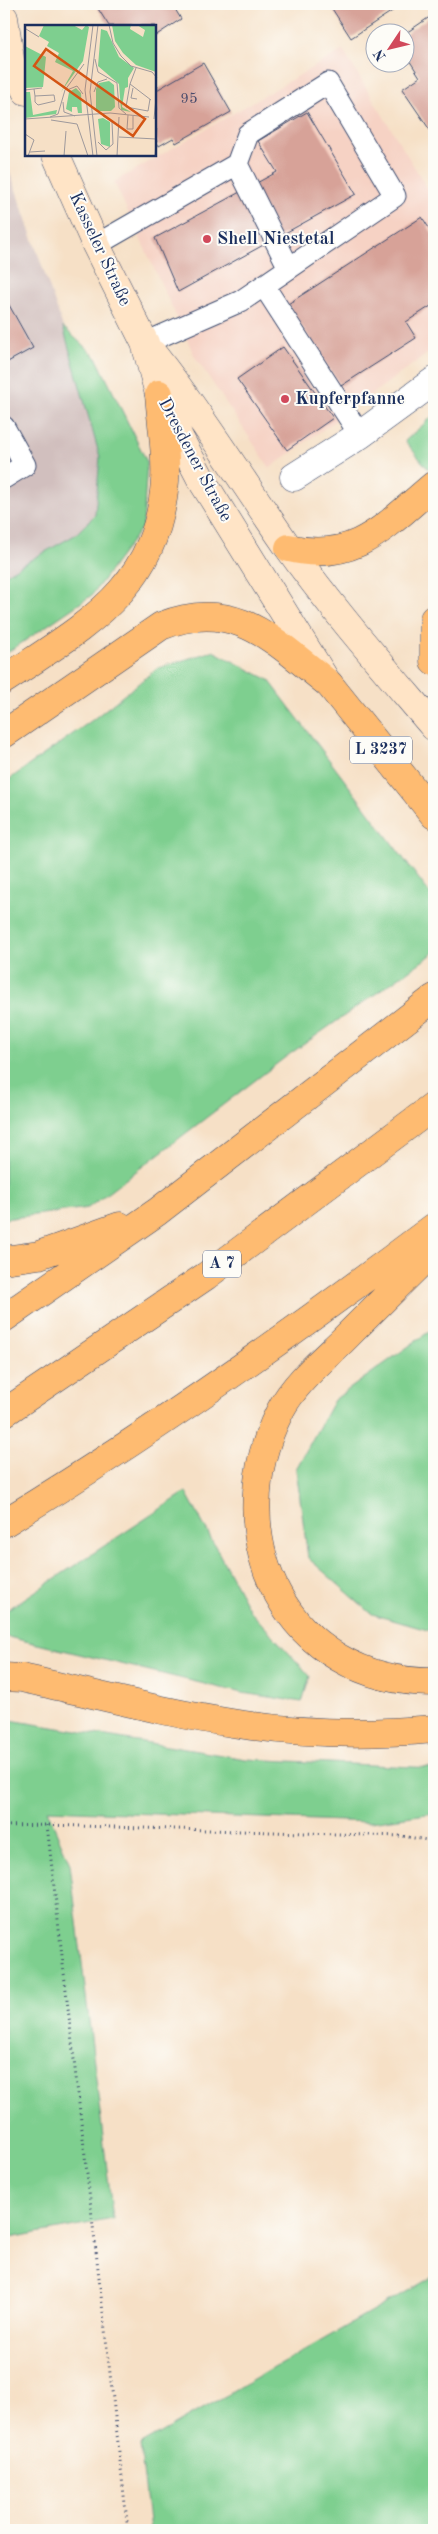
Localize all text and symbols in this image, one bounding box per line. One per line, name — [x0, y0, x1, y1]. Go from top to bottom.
north arrow — [366, 22, 416, 72]
inset map — [25, 25, 156, 156]
text: N — [371, 46, 389, 63]
house number: 95 — [180, 92, 198, 107]
street label: Kasseler Straße — [66, 189, 134, 309]
place label: Shell Niestetal — [217, 230, 335, 248]
marker: Shell Niestetal — [201, 233, 213, 245]
place label: Kupferpfanne — [295, 390, 405, 408]
marker: Kupferpfanne — [279, 393, 291, 405]
street label: Dresdener Straße — [155, 395, 235, 525]
road number: L 3237 — [350, 736, 412, 764]
road number: A 7 — [203, 1250, 241, 1278]

